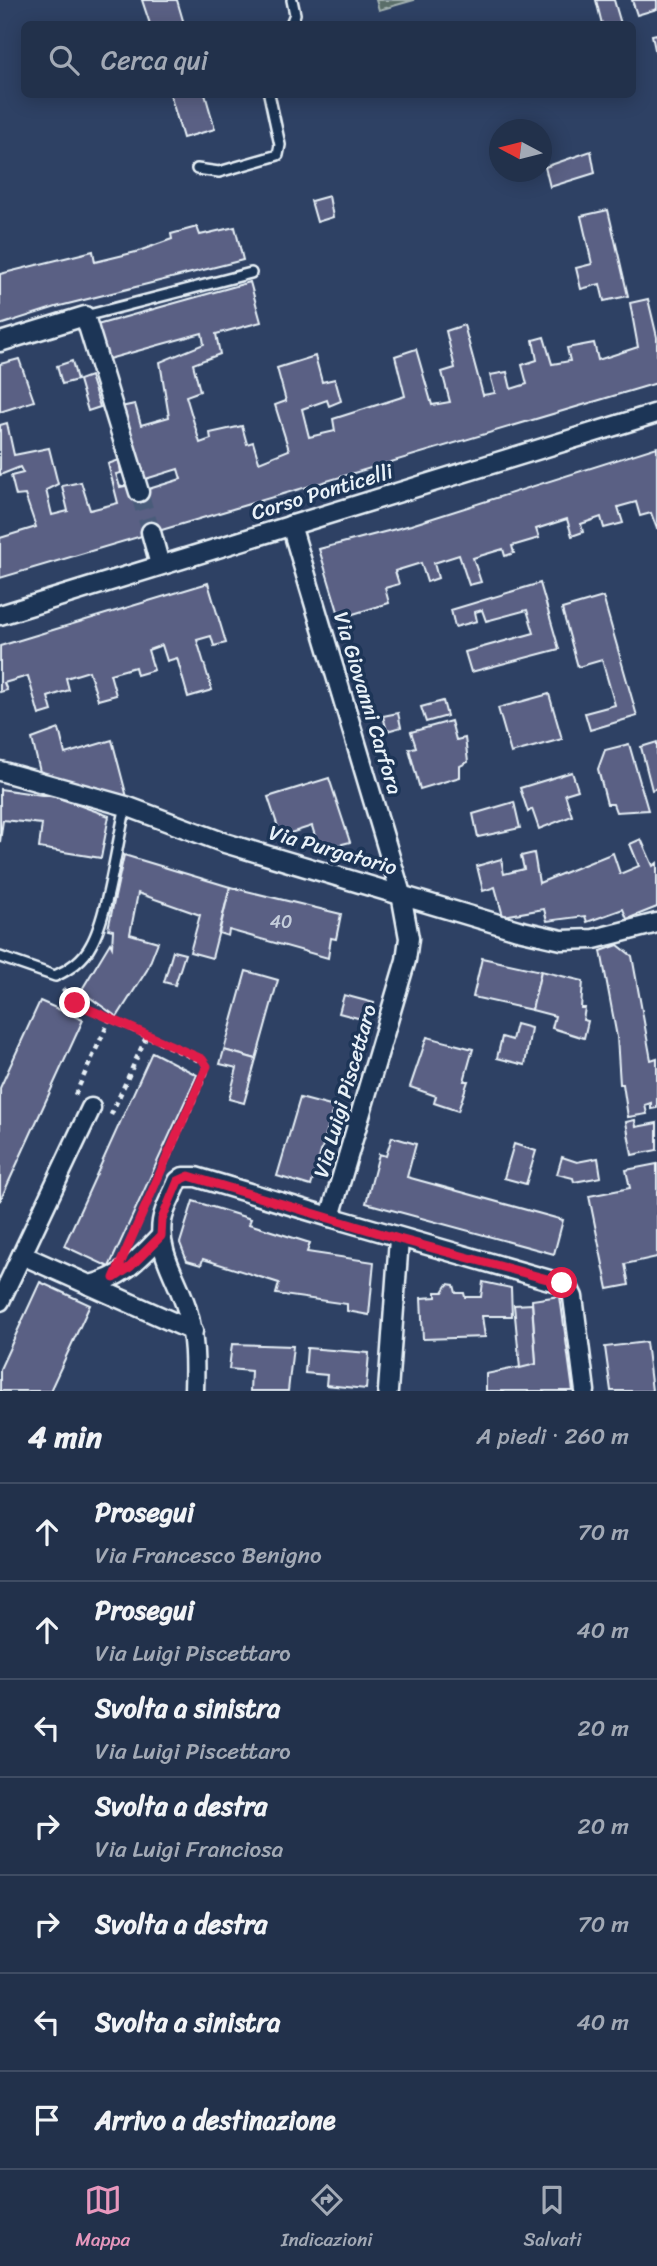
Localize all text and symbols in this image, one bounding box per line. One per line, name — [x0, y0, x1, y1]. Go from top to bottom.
search box — [21, 21, 636, 98]
text: Cerca qui — [101, 37, 208, 83]
icon: search — [45, 41, 83, 79]
north arrow — [489, 119, 552, 182]
street label: Corso Ponticelli — [246, 452, 399, 532]
street label: Via Giovanni Carfora — [322, 607, 414, 800]
street label: Via Purgatorio — [264, 814, 402, 887]
house number: 40 — [270, 906, 292, 938]
route end — [59, 987, 90, 1018]
street label: Via Luigi Piscettaro — [302, 1000, 388, 1182]
route start — [546, 1267, 577, 1298]
text: 4 min — [28, 1410, 102, 1464]
text: A piedi · 260 m — [477, 1416, 629, 1457]
text: Prosegui — [95, 1489, 194, 1535]
text: 70 m — [578, 1512, 629, 1553]
icon: ahead — [28, 1513, 66, 1551]
text: Via Francesco Benigno — [95, 1535, 322, 1576]
text: Prosegui — [95, 1587, 194, 1633]
text: 40 m — [576, 1610, 629, 1651]
icon: ahead — [28, 1611, 66, 1649]
text: Via Luigi Piscettaro — [95, 1633, 291, 1674]
text: Svolta a sinistra — [95, 1685, 280, 1731]
text: 20 m — [578, 1708, 629, 1749]
icon: left — [28, 1709, 66, 1747]
text: Via Luigi Piscettaro — [95, 1731, 291, 1772]
text: Svolta a destra — [95, 1783, 267, 1829]
text: 20 m — [578, 1806, 629, 1847]
icon: right — [28, 1807, 66, 1845]
text: Via Luigi Franciosa — [95, 1829, 283, 1870]
text: Svolta a destra — [95, 1901, 267, 1947]
text: 70 m — [578, 1904, 629, 1945]
icon: right — [28, 1905, 66, 1943]
text: Svolta a sinistra — [95, 1999, 280, 2045]
text: 40 m — [576, 2002, 629, 2043]
icon: left — [28, 2003, 66, 2041]
text: Arrivo a destinazione — [95, 2097, 336, 2143]
icon: arrive — [28, 2101, 66, 2139]
tab: Mappa — [75, 2181, 130, 2256]
tab: Indicazioni — [281, 2181, 372, 2256]
tab: Salvati — [523, 2181, 582, 2256]

